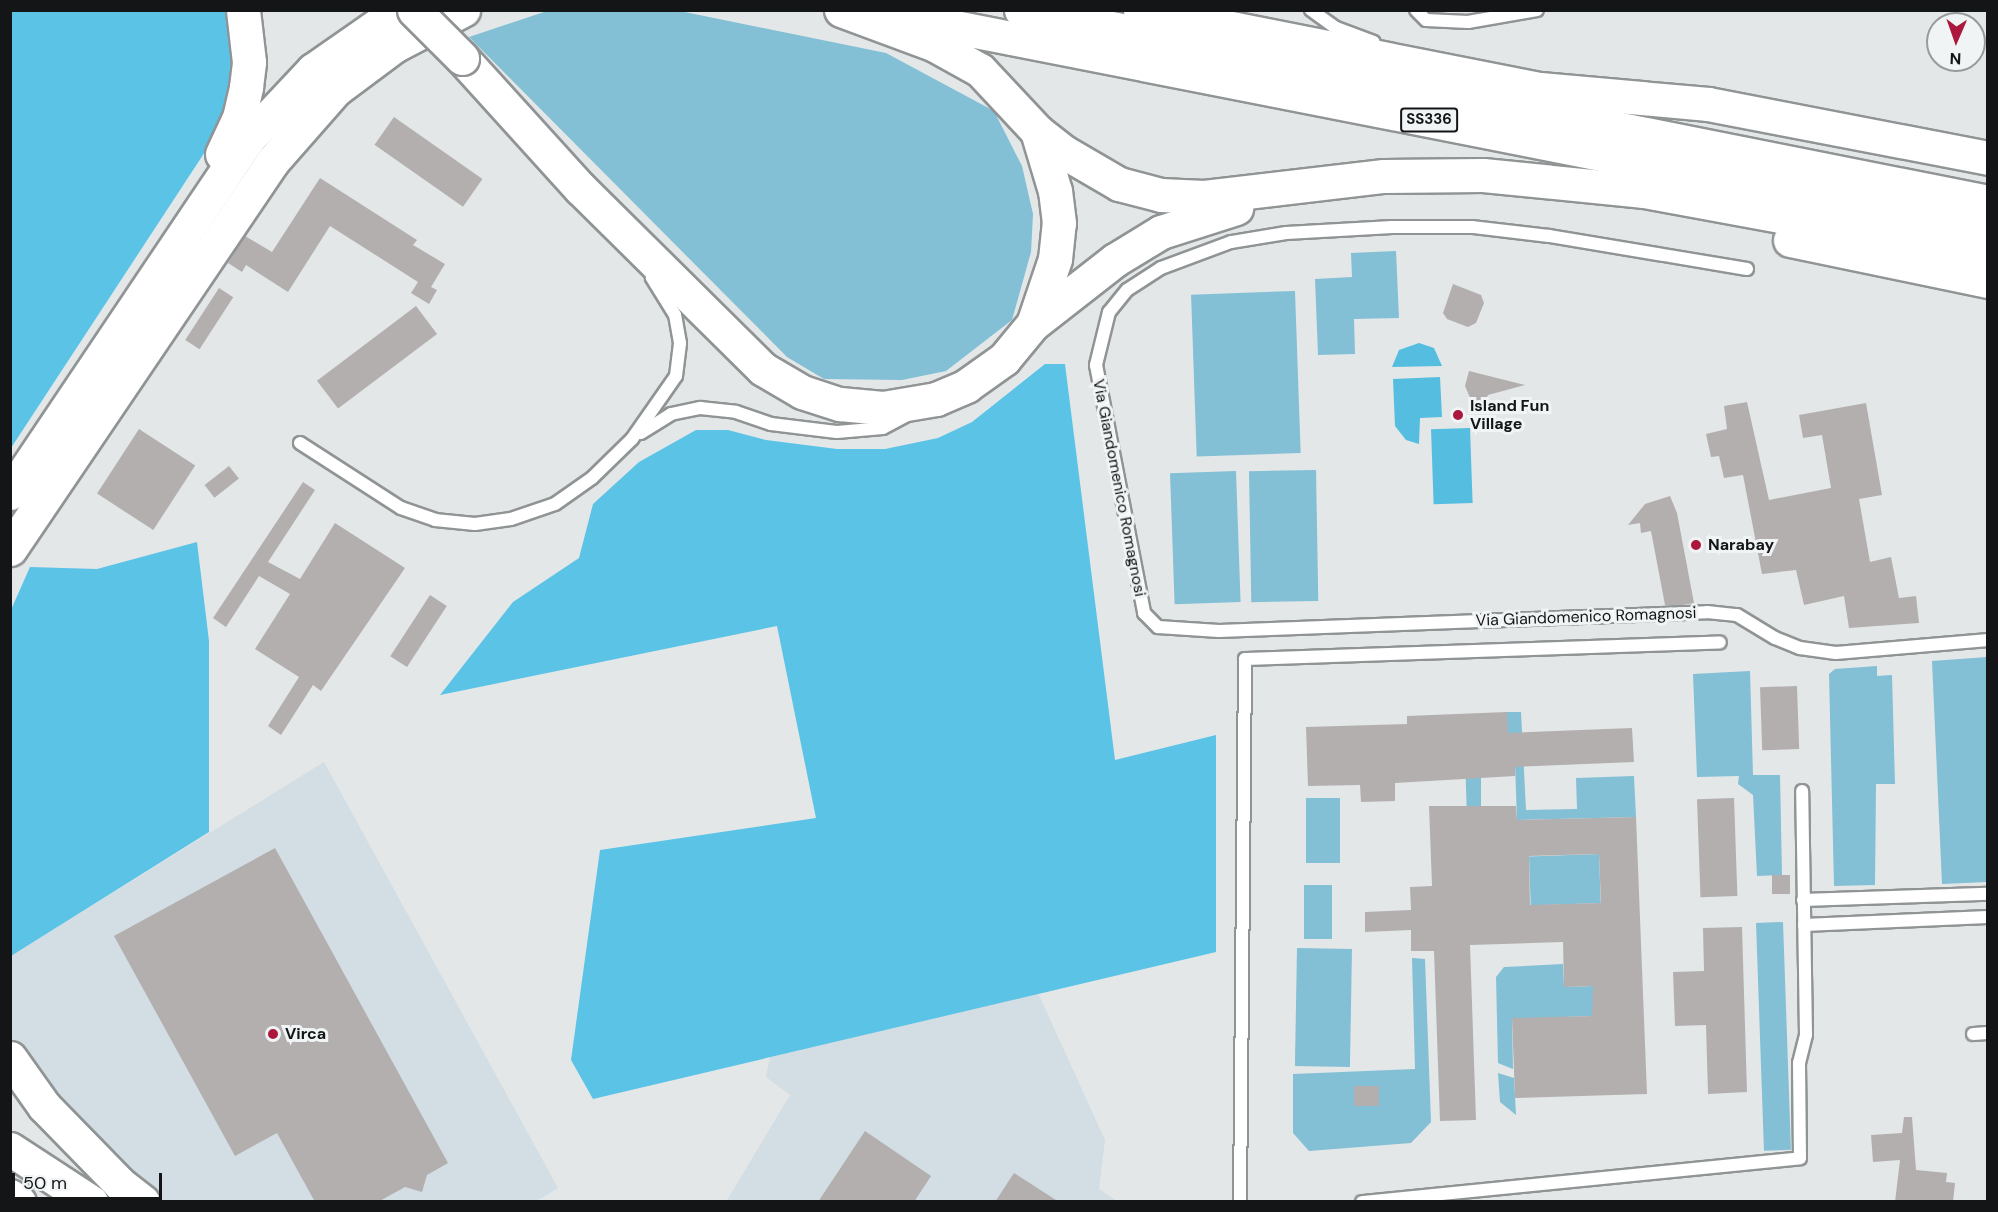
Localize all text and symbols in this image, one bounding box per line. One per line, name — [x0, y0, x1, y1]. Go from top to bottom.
north arrow — [1926, 12, 1986, 72]
text: N — [1949, 48, 1962, 69]
road number: SS336 — [1399, 108, 1459, 132]
street label: Via Giandomenico Romagnosi — [1088, 378, 1150, 598]
place label: Island Fun Village — [1470, 396, 1549, 434]
marker: Island Fun Village — [1451, 408, 1465, 422]
place label: Narabay — [1708, 535, 1774, 555]
marker: Narabay — [1689, 538, 1703, 552]
street label: Via Giandomenico Romagnosi — [1475, 604, 1697, 630]
place label: Virca — [285, 1024, 326, 1044]
marker: Virca — [266, 1027, 280, 1041]
scale bar — [15, 1161, 165, 1199]
text: 50 m — [23, 1171, 67, 1195]

